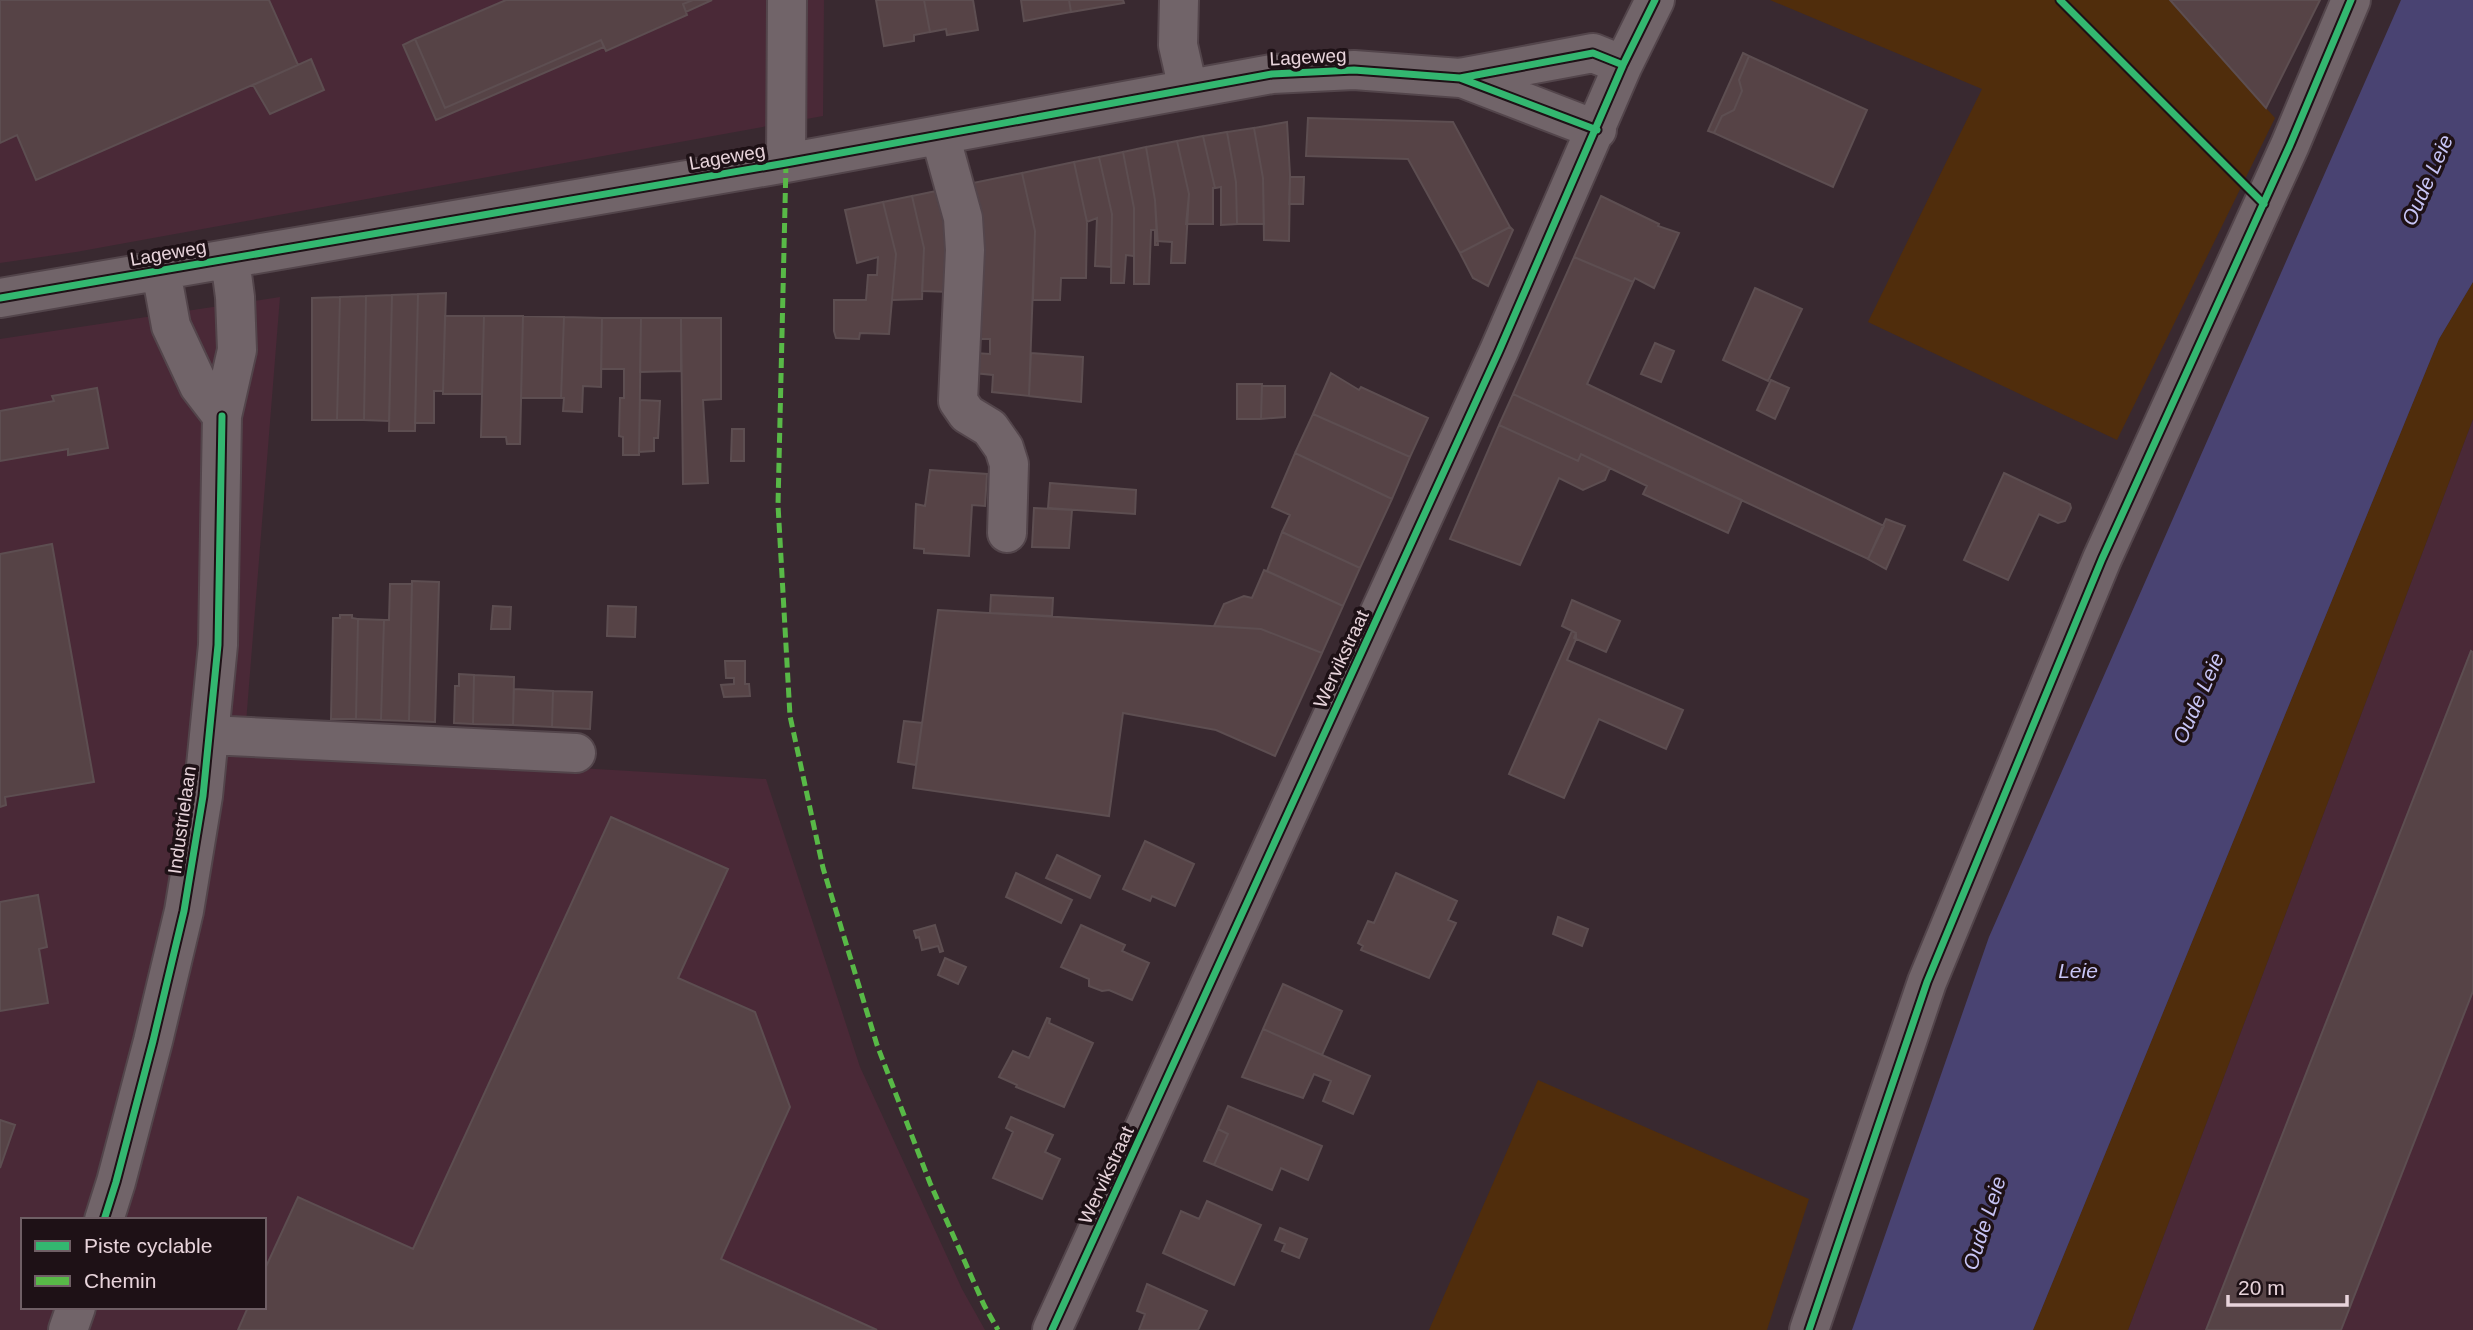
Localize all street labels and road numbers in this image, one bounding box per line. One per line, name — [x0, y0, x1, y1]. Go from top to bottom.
street label: Lageweg — [1269, 44, 1347, 70]
street label: Lageweg — [687, 140, 767, 174]
street label: Lageweg — [128, 236, 208, 270]
street label: Wervikstraat — [1309, 606, 1373, 711]
street label: Industrielaan — [164, 765, 200, 875]
street label: Wervikstraat — [1074, 1122, 1138, 1227]

